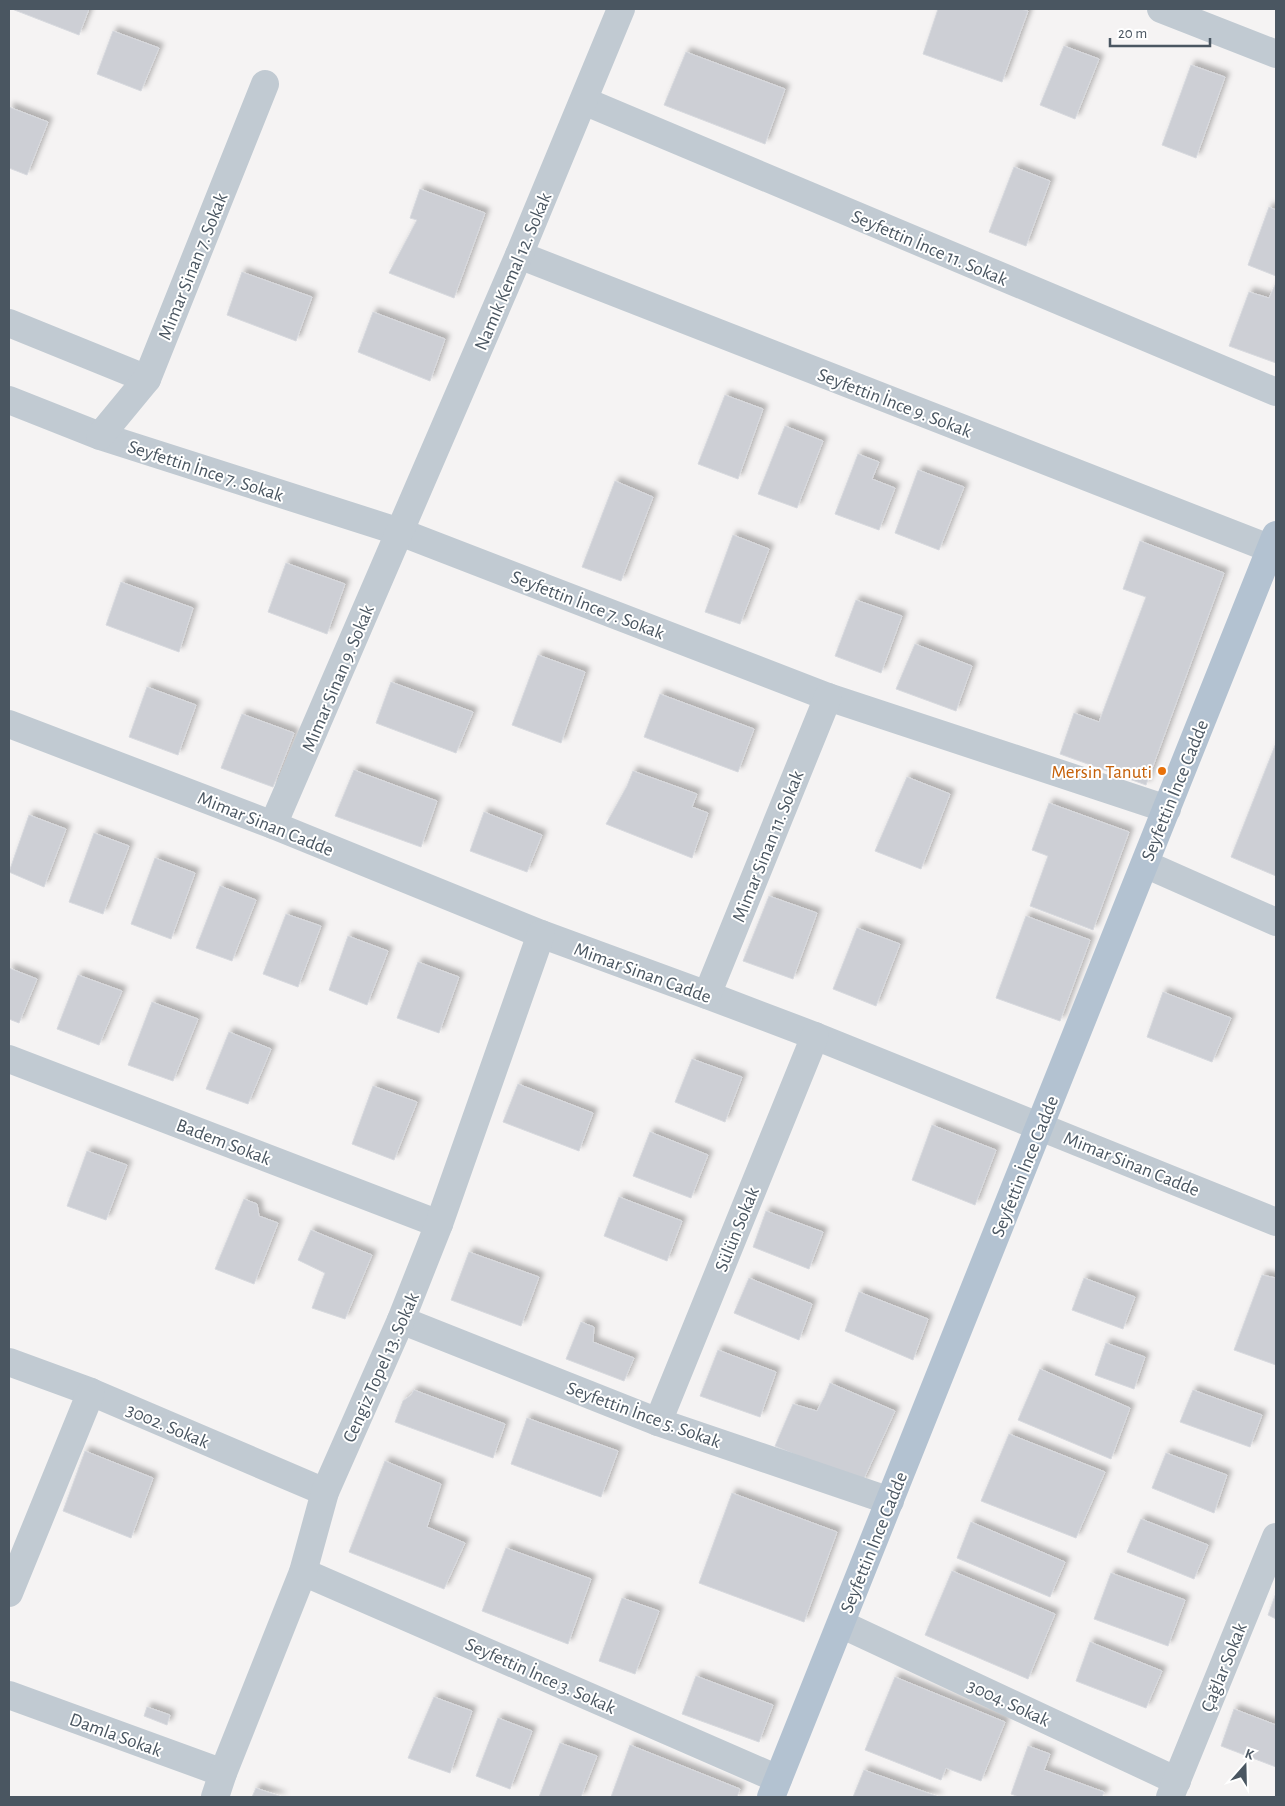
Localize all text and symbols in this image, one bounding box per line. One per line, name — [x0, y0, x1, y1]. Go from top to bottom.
scale bar — [1110, 15, 1210, 47]
text: 20 m — [1118, 26, 1147, 41]
street label: Mimar Sinan 7. Sokak — [155, 190, 232, 343]
street label: Namık Kemal 12. Sokak — [471, 190, 555, 353]
street label: Seyfettin İnce 11. Sokak — [849, 206, 1011, 290]
street label: Seyfettin İnce 9. Sokak — [815, 364, 975, 442]
street label: Seyfettin İnce 7. Sokak — [125, 436, 286, 506]
street label: Seyfettin İnce 7. Sokak — [508, 567, 667, 643]
street label: Mimar Sinan 9. Sokak — [299, 602, 378, 755]
street label: Seyfettin İnce Cadde — [1138, 717, 1212, 864]
place label: Mersin Tanuti — [1051, 763, 1152, 782]
marker: Mersin Tanuti — [1156, 765, 1168, 777]
street label: Mimar Sinan 11. Sokak — [729, 768, 808, 925]
street label: Mimar Sinan Cadde — [195, 788, 336, 860]
street label: Mimar Sinan Cadde — [571, 940, 714, 1007]
street label: Seyfettin İnce Cadde — [988, 1093, 1062, 1240]
street label: Badem Sokak — [174, 1116, 274, 1169]
street label: Mimar Sinan Cadde — [1061, 1128, 1202, 1200]
street label: Sülün Sokak — [712, 1184, 763, 1275]
street label: Cengiz Topel 13. Sokak — [340, 1289, 423, 1445]
street label: Seyfettin İnce 5. Sokak — [564, 1378, 724, 1452]
street label: 3002. Sokak — [123, 1401, 212, 1452]
street label: Seyfettin İnce Cadde — [837, 1469, 911, 1616]
street label: Çağlar Sokak — [1198, 1620, 1251, 1715]
street label: Seyfettin İnce 3. Sokak — [462, 1634, 619, 1718]
street label: 3004. Sokak — [964, 1676, 1053, 1731]
street label: Damla Sokak — [67, 1710, 164, 1761]
north arrow — [1220, 1741, 1270, 1791]
text: K — [1243, 1747, 1256, 1763]

